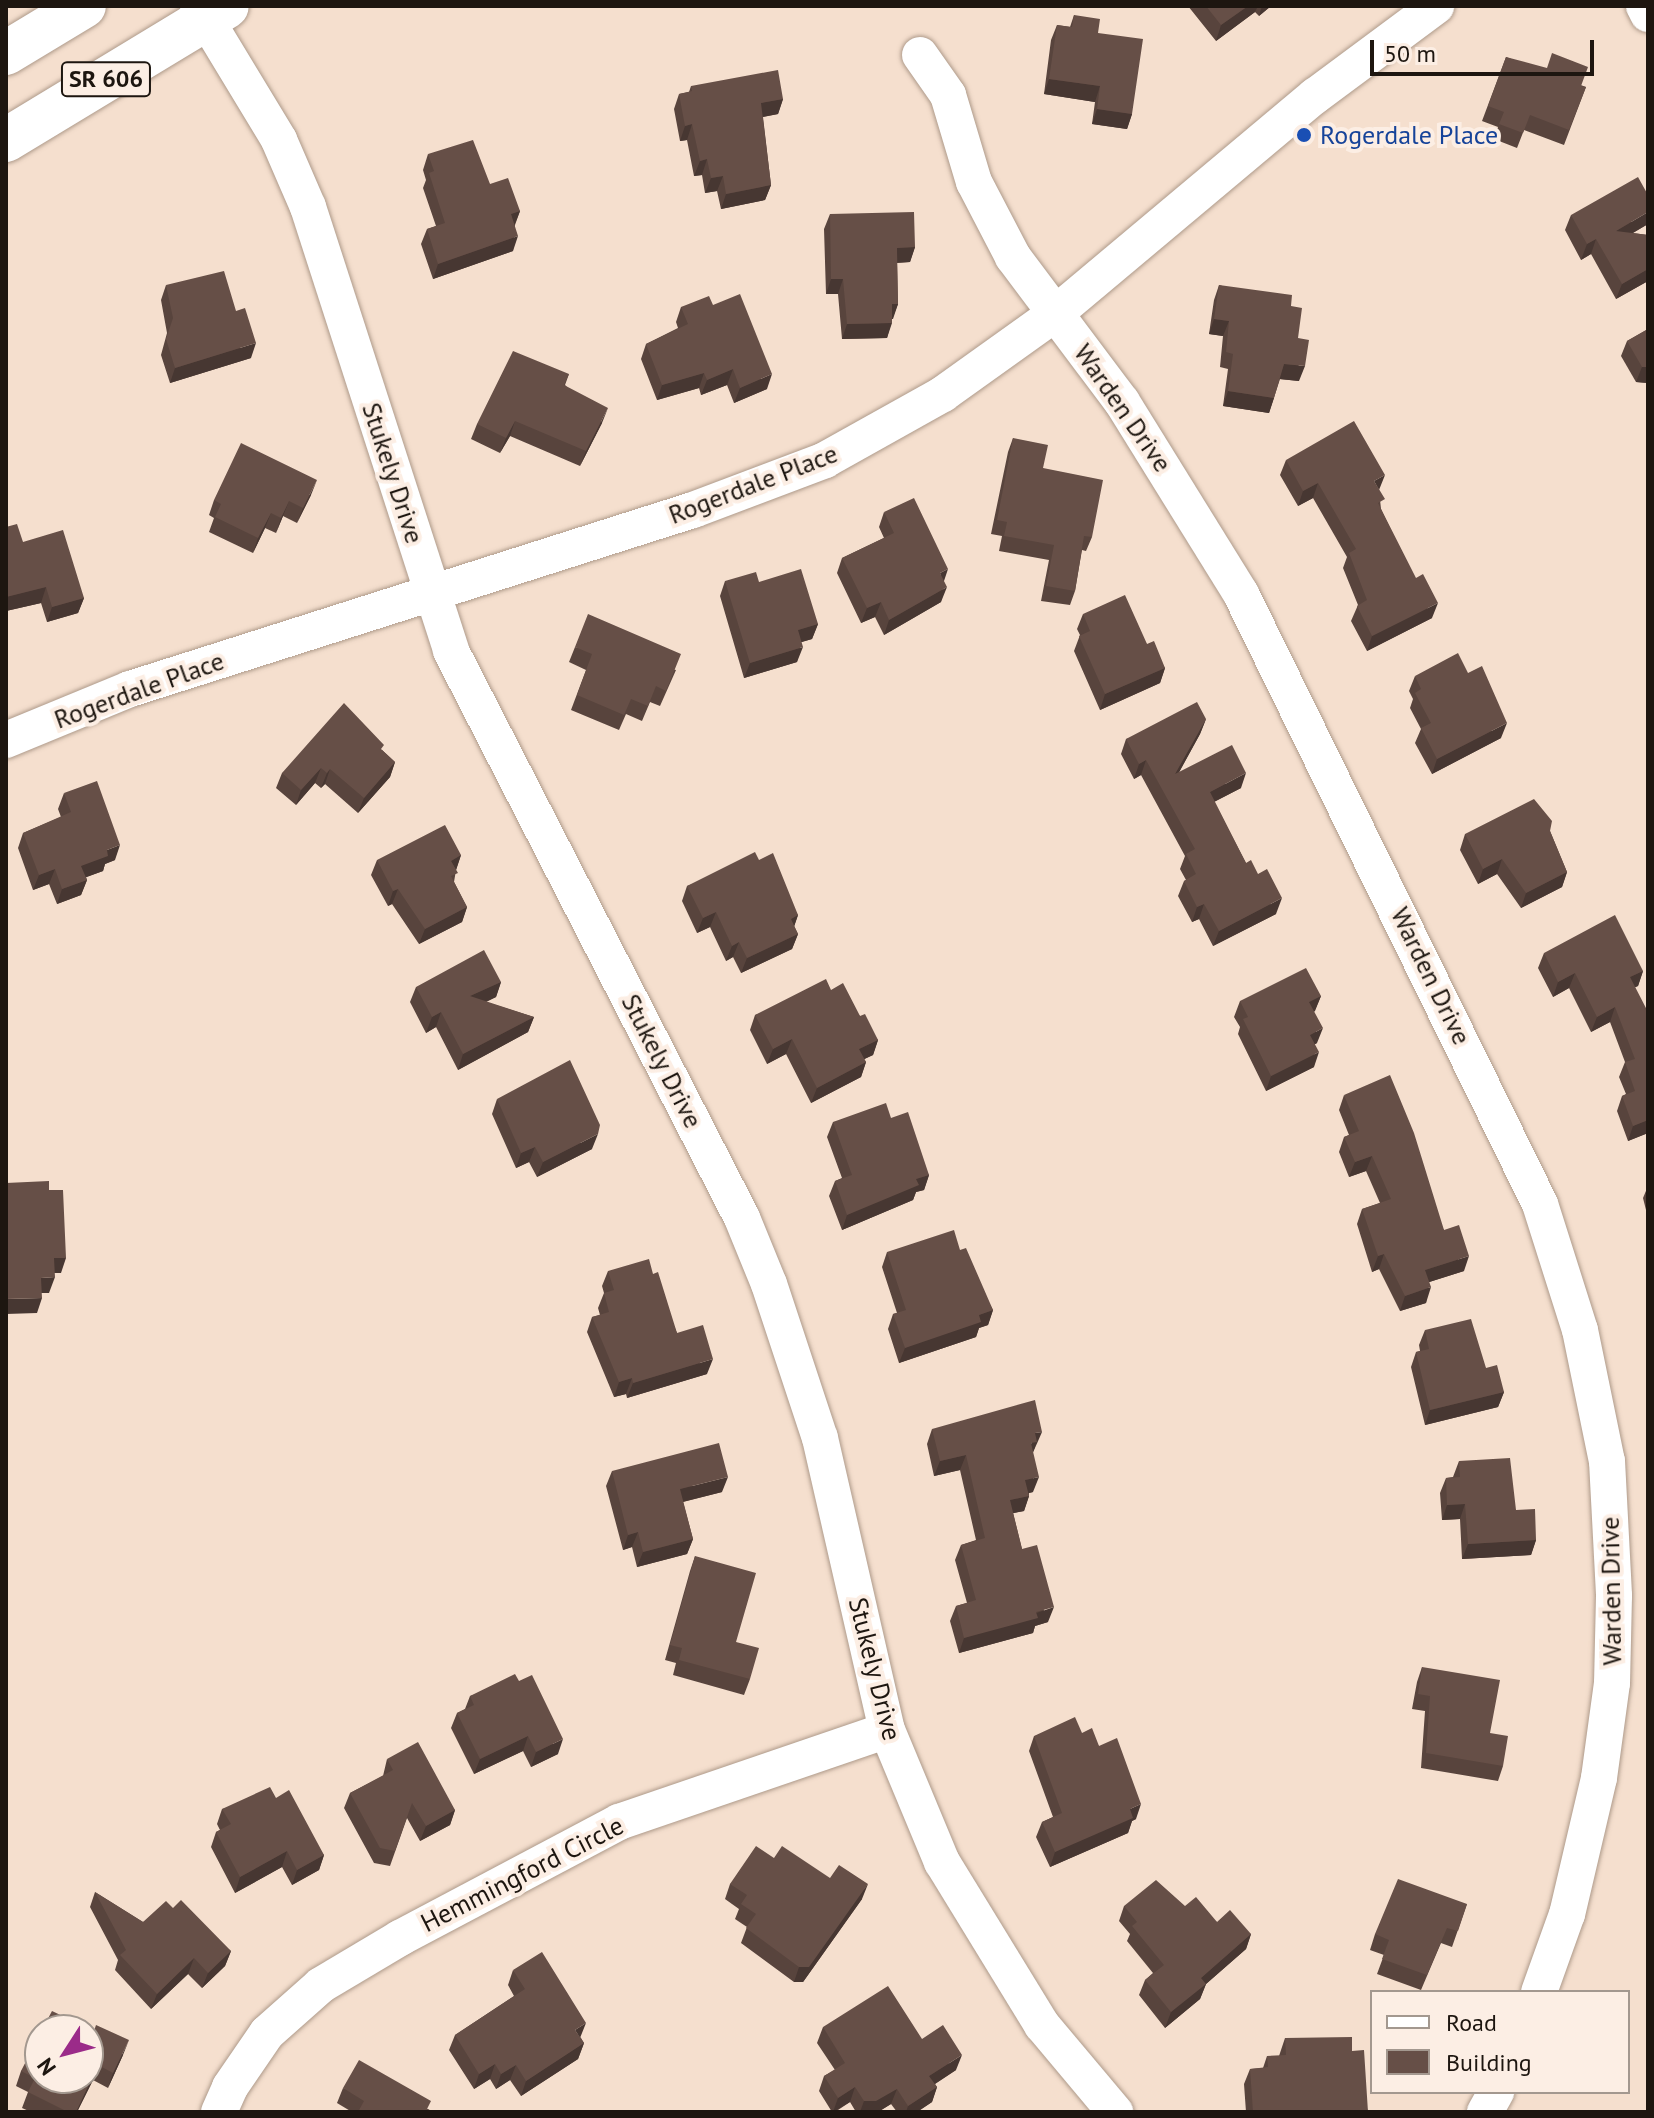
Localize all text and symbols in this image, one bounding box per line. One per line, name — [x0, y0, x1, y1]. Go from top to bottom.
scale bar — [1374, 24, 1598, 74]
text: 50 m — [1384, 38, 1436, 69]
road number: SR 606 — [60, 59, 152, 99]
place label: Rogerdale Place — [1320, 119, 1498, 151]
marker: Rogerdale Place — [1295, 126, 1313, 144]
street label: Warden Drive — [1068, 338, 1178, 478]
street label: Stukely Drive — [355, 398, 431, 548]
street label: Rogerdale Place — [664, 438, 842, 530]
street label: Rogerdale Place — [50, 645, 228, 735]
street label: Warden Drive — [1384, 902, 1478, 1050]
street label: Stukely Drive — [615, 988, 709, 1134]
street label: Warden Drive — [1594, 1516, 1628, 1666]
street label: Stukely Drive — [842, 1594, 908, 1744]
street label: Hemmingford Circle — [416, 1809, 628, 1939]
legend — [1370, 1990, 1630, 2094]
text: Road — [1446, 2007, 1497, 2038]
north arrow — [24, 2014, 104, 2094]
text: Building — [1446, 2047, 1532, 2078]
text: N — [31, 2053, 62, 2081]

